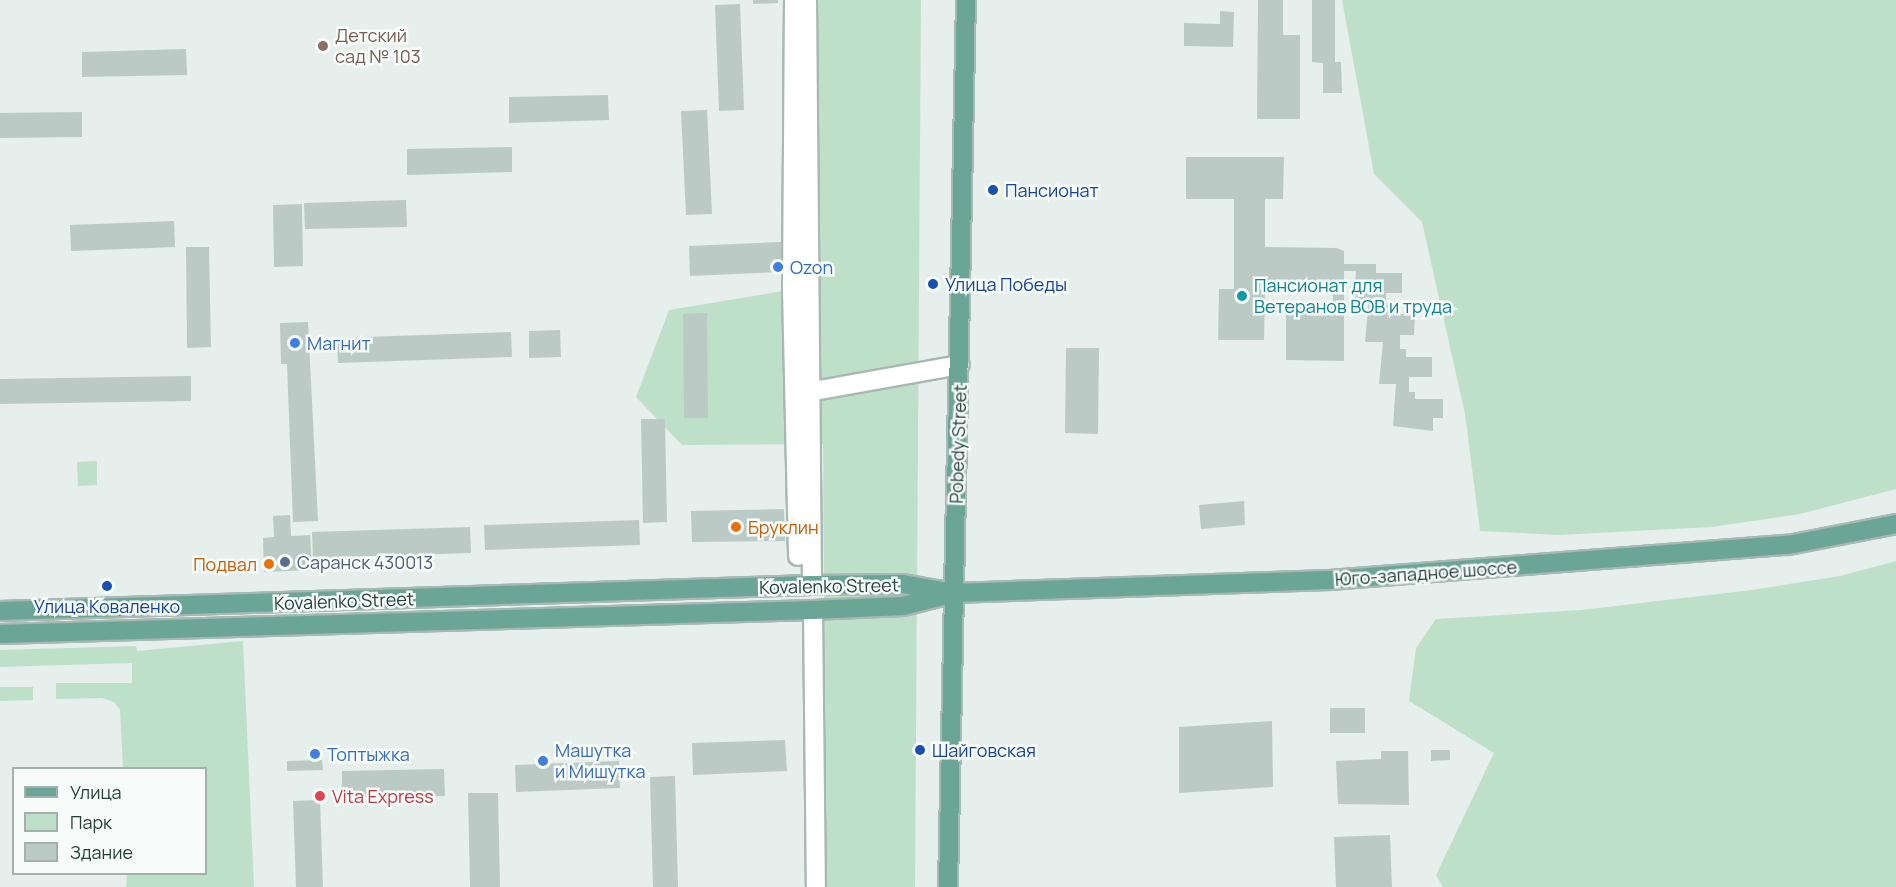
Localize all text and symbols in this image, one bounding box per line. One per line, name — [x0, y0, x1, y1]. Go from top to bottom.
place label: Детский сад № 103 — [335, 25, 421, 68]
marker: Детский сад № 103 — [316, 39, 330, 53]
place label: Пансионат — [1005, 179, 1099, 201]
marker: Пансионат — [986, 183, 1000, 197]
place label: Ozon — [790, 256, 833, 278]
marker: Ozon — [771, 260, 785, 274]
place label: Улица Победы — [945, 273, 1067, 295]
place label: Пансионат для Ветеранов ВОВ и труда — [1254, 275, 1452, 318]
marker: Улица Победы — [926, 277, 940, 291]
marker: Пансионат для Ветеранов ВОВ и труда — [1235, 289, 1249, 303]
place label: Магнит — [307, 332, 370, 354]
marker: Магнит — [288, 336, 302, 350]
street label: Pobedy Street — [945, 384, 971, 504]
place label: Бруклин — [748, 516, 819, 538]
marker: Бруклин — [729, 520, 743, 534]
place label: Саранск 430013 — [297, 551, 433, 573]
place label: Подвал — [193, 553, 257, 575]
marker: Саранск 430013 — [278, 555, 292, 569]
street label: Юго-западное шоссе — [1334, 556, 1518, 590]
marker: Подвал — [262, 557, 276, 571]
street label: Kovalenko Street — [759, 574, 899, 598]
marker: Улица Коваленко — [100, 579, 114, 593]
street label: Kovalenko Street — [274, 588, 414, 614]
place label: Улица Коваленко — [34, 595, 180, 617]
place label: Шайговская — [932, 739, 1036, 761]
place label: Машутка и Мишутка — [555, 740, 645, 783]
place label: Топтыжка — [327, 743, 410, 765]
marker: Шайговская — [913, 743, 927, 757]
marker: Топтыжка — [308, 747, 322, 761]
marker: Машутка и Мишутка — [536, 754, 550, 768]
legend — [12, 767, 207, 875]
text: Улица — [70, 780, 122, 804]
place label: Vita Express — [332, 785, 434, 807]
marker: Vita Express — [313, 789, 327, 803]
text: Парк — [70, 810, 112, 834]
text: Здание — [70, 840, 133, 864]

